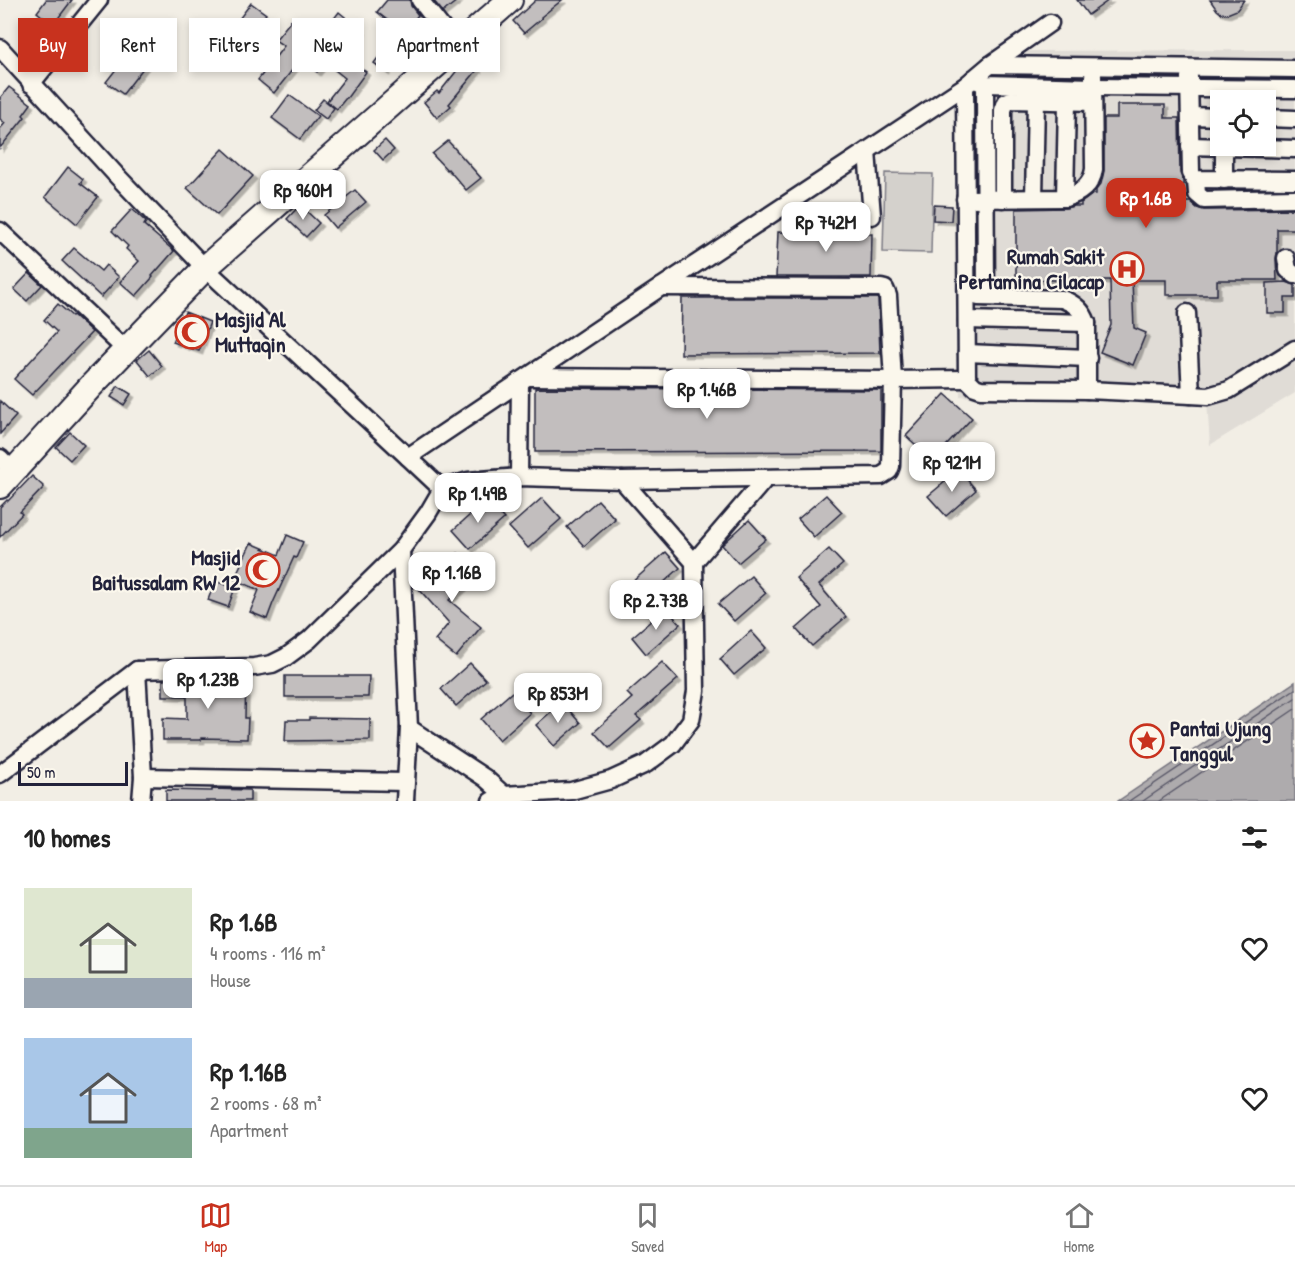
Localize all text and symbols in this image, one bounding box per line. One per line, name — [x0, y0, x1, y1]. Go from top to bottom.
chip: Buy — [18, 18, 88, 72]
chip: Rent — [100, 18, 177, 72]
chip: Filters — [189, 18, 280, 72]
chip: New — [292, 18, 364, 72]
chip: Apartment — [376, 18, 500, 72]
map controls — [1210, 90, 1276, 156]
button: locate — [1210, 90, 1276, 156]
pin: Rp 960M — [248, 170, 358, 221]
text: Rp 960M — [274, 176, 332, 203]
pin: Rp 1.6B — [1091, 178, 1201, 229]
text: Rp 1.6B — [1120, 184, 1172, 211]
pin: Rp 742M — [771, 202, 881, 253]
text: Rp 742M — [796, 208, 856, 235]
place label: Rumah Sakit Pertamina Cilacap — [958, 241, 1105, 297]
hospital icon: Rumah Sakit Pertamina Cilacap — [1109, 251, 1145, 287]
place label: Masjid Al Muttaqin — [215, 304, 287, 360]
mosque icon: Masjid Al Muttaqin — [174, 314, 210, 350]
pin: Rp 1.46B — [645, 369, 769, 420]
text: Rp 1.46B — [677, 375, 737, 402]
pin: Rp 921M — [897, 442, 1007, 493]
text: Rp 921M — [923, 448, 981, 475]
pin: Rp 1.49B — [416, 473, 540, 524]
text: Rp 1.49B — [449, 479, 507, 506]
place label: Masjid Baitussalam RW 12 — [92, 542, 241, 597]
mosque icon: Masjid Baitussalam RW 12 — [245, 552, 281, 588]
pin: Rp 1.16B — [390, 552, 514, 603]
text: Rp 1.16B — [422, 558, 482, 585]
pin: Rp 2.73B — [594, 580, 718, 631]
text: Rp 2.73B — [624, 586, 688, 613]
pin: Rp 1.23B — [146, 659, 270, 710]
text: Rp 1.23B — [177, 665, 239, 692]
pin: Rp 853M — [503, 673, 613, 724]
text: Rp 853M — [528, 679, 588, 706]
place label: Pantai Ujung Tanggul — [1169, 713, 1271, 769]
place icon: Pantai Ujung Tanggul — [1129, 723, 1165, 759]
scale bar — [18, 759, 128, 786]
text: 50 m — [27, 761, 56, 783]
text: 10 homes — [24, 820, 111, 855]
icon: filters — [1238, 821, 1271, 854]
text: Rp 1.6B — [210, 904, 277, 939]
icon: home — [72, 912, 144, 984]
icon: heart — [1238, 932, 1271, 965]
text: 4 rooms · 116 m² — [210, 939, 326, 966]
text: House — [210, 966, 251, 993]
text: Rp 1.16B — [210, 1054, 287, 1089]
icon: home — [72, 1062, 144, 1134]
icon: heart — [1238, 1082, 1271, 1115]
text: 2 rooms · 68 m² — [210, 1089, 322, 1116]
text: Apartment — [210, 1116, 288, 1143]
tab: Map — [199, 1199, 232, 1257]
tab: Saved — [631, 1199, 664, 1257]
tab: Home — [1063, 1199, 1096, 1257]

